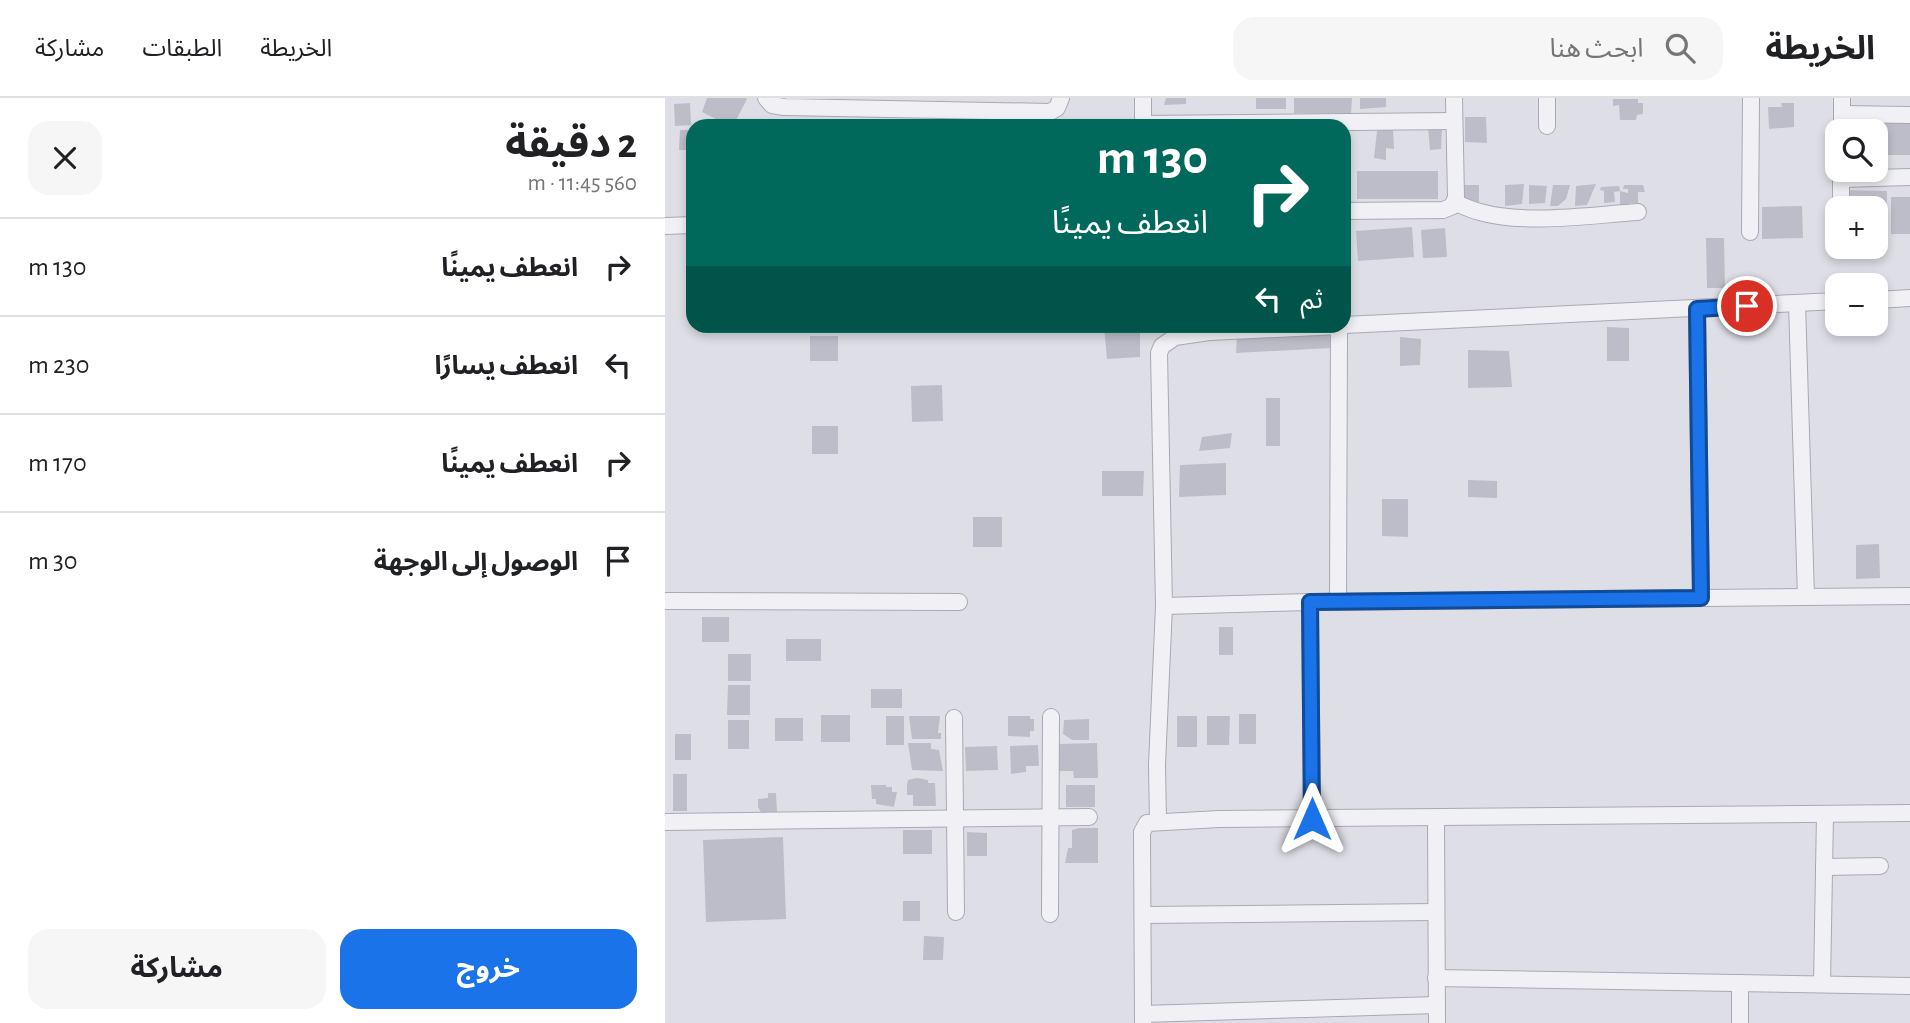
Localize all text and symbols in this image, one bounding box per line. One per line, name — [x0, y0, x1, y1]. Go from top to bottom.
search box — [1233, 17, 1723, 80]
icon: search — [1661, 29, 1699, 67]
text: الخريطة — [1765, 33, 1875, 66]
text: ابحث هنا — [1550, 36, 1643, 62]
text: مشاركة — [35, 37, 104, 61]
text: الطبقات — [142, 37, 222, 61]
text: الخريطة — [260, 37, 332, 61]
map controls — [1825, 119, 1888, 336]
button: search — [1825, 119, 1888, 182]
button: close — [28, 121, 102, 195]
text: 2 دقيقة — [505, 123, 637, 165]
text: 130 m — [1097, 134, 1208, 183]
icon: right — [1232, 147, 1323, 238]
text: 560 m · 11:45 — [528, 172, 637, 195]
button: + — [1825, 196, 1888, 259]
text: انعطف يمينًا — [1052, 207, 1208, 239]
icon: right — [599, 248, 637, 286]
text: 130 m — [28, 254, 87, 280]
text: انعطف يمينًا — [441, 255, 578, 281]
button: − — [1825, 273, 1888, 336]
pin — [1717, 276, 1777, 336]
icon: left — [1249, 280, 1287, 318]
text: ثم — [1301, 287, 1323, 313]
icon: arrive — [1728, 287, 1766, 325]
icon: left — [599, 346, 637, 384]
text: 230 m — [28, 352, 89, 378]
text: انعطف يسارًا — [434, 353, 578, 379]
icon: right — [599, 444, 637, 482]
text: 170 m — [28, 450, 87, 476]
text: انعطف يمينًا — [441, 451, 578, 477]
icon: arrive — [599, 542, 637, 580]
text: 30 m — [28, 548, 78, 574]
text: الوصول إلى الوجهة — [374, 549, 578, 575]
position arrow — [1275, 782, 1349, 856]
button: مشاركة — [28, 929, 326, 1009]
button: خروج — [340, 929, 637, 1009]

